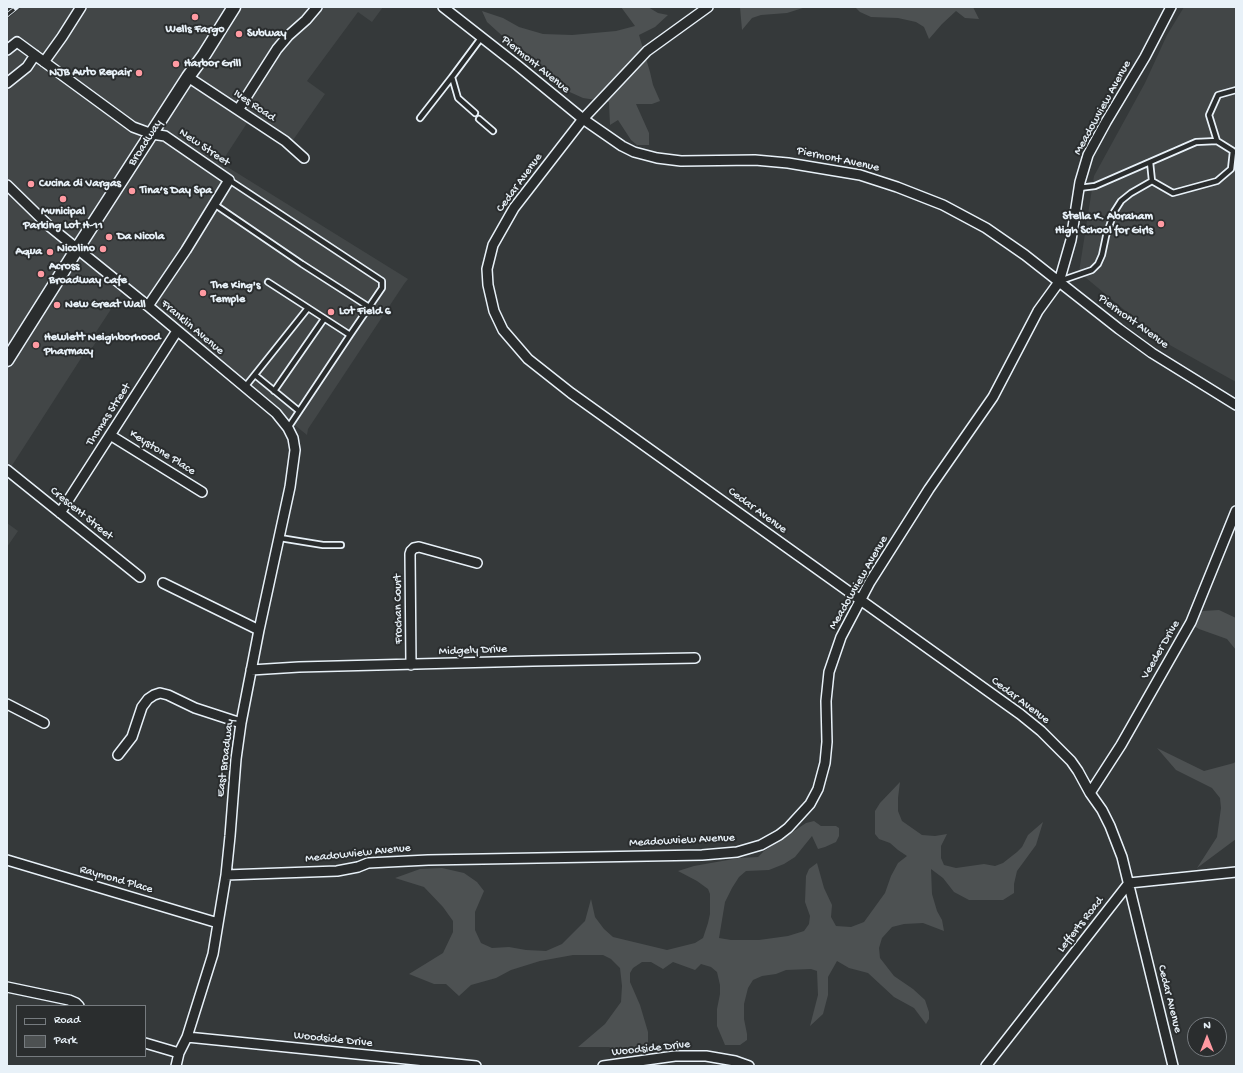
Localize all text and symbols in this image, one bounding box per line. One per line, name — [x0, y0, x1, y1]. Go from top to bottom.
marker: Wells Fargo — [190, 12, 200, 22]
place label: Wells Fargo — [165, 23, 225, 37]
place label: Subway — [247, 27, 286, 41]
marker: Subway — [234, 29, 244, 39]
street label: Piermont Avenue — [498, 33, 572, 97]
place label: Harbor Grill — [184, 57, 241, 71]
street label: Meadowview Avenue — [1071, 58, 1135, 158]
marker: Harbor Grill — [171, 59, 181, 69]
place label: NJB Auto Repair — [49, 66, 131, 80]
marker: NJB Auto Repair — [134, 68, 144, 78]
street label: Ives Road — [230, 87, 278, 125]
street label: Broadway — [126, 117, 166, 169]
street label: New Street — [176, 126, 232, 170]
street label: Piermont Avenue — [795, 144, 881, 176]
street label: Cedar Avenue — [494, 151, 546, 215]
place label: Cucina di Vargas — [39, 177, 121, 191]
marker: Cucina di Vargas — [26, 179, 36, 189]
place label: Tina’s Day Spa — [140, 184, 212, 198]
marker: Tina’s Day Spa — [127, 186, 137, 196]
marker: Municipal Parking Lot H-11 — [58, 194, 68, 204]
place label: Municipal Parking Lot H-11 — [23, 205, 103, 233]
place label: Stella K. Abraham High School for Girls — [1055, 210, 1153, 238]
marker: Stella K. Abraham High School for Girls — [1156, 219, 1166, 229]
place label: Da Nicola — [117, 230, 164, 244]
marker: Da Nicola — [104, 232, 114, 242]
place label: Nicolino — [57, 242, 95, 256]
marker: Nicolino — [98, 244, 108, 254]
place label: Aqua — [15, 245, 42, 259]
marker: Aqua — [45, 247, 55, 257]
place label: Across Broadway Cafe — [49, 260, 127, 288]
marker: Across Broadway Cafe — [36, 269, 46, 279]
place label: The King's Temple — [211, 279, 260, 307]
marker: The King's Temple — [198, 288, 208, 298]
street label: Piermont Avenue — [1095, 292, 1171, 352]
street label: Franklin Avenue — [158, 297, 226, 359]
place label: New Great Wall — [65, 298, 146, 312]
marker: New Great Wall — [52, 300, 62, 310]
place label: Lot Field 6 — [339, 305, 391, 319]
marker: Lot Field 6 — [326, 307, 336, 317]
place label: Hewlett Neighborhood Pharmacy — [44, 331, 160, 359]
marker: Hewlett Neighborhood Pharmacy — [31, 340, 41, 350]
street label: Thomas Street — [83, 381, 135, 449]
street label: Keystone Place — [126, 427, 198, 479]
street label: Crescent Street — [47, 484, 115, 544]
street label: Cedar Avenue — [725, 485, 789, 537]
street label: Meadowview Avenue — [826, 533, 892, 633]
street label: Frochan Court — [391, 574, 407, 644]
street label: Veeder Drive — [1138, 618, 1184, 682]
street label: Midgely Drive — [439, 643, 507, 659]
street label: Cedar Avenue — [988, 674, 1052, 728]
street label: East Broadway — [214, 718, 238, 798]
street label: Meadowview Avenue — [629, 831, 735, 851]
street label: Meadowview Avenue — [305, 841, 411, 867]
street label: Raymond Place — [78, 863, 154, 897]
street label: Lefferts Road — [1055, 894, 1107, 956]
street label: Cedar Avenue — [1154, 964, 1184, 1034]
legend — [16, 1005, 146, 1057]
text: Road — [54, 1014, 80, 1028]
north arrow — [1187, 1017, 1227, 1057]
text: N — [1203, 1020, 1211, 1032]
street label: Woodside Drive — [293, 1029, 373, 1051]
text: Park — [54, 1034, 77, 1048]
street label: Woodside Drive — [611, 1038, 691, 1060]

